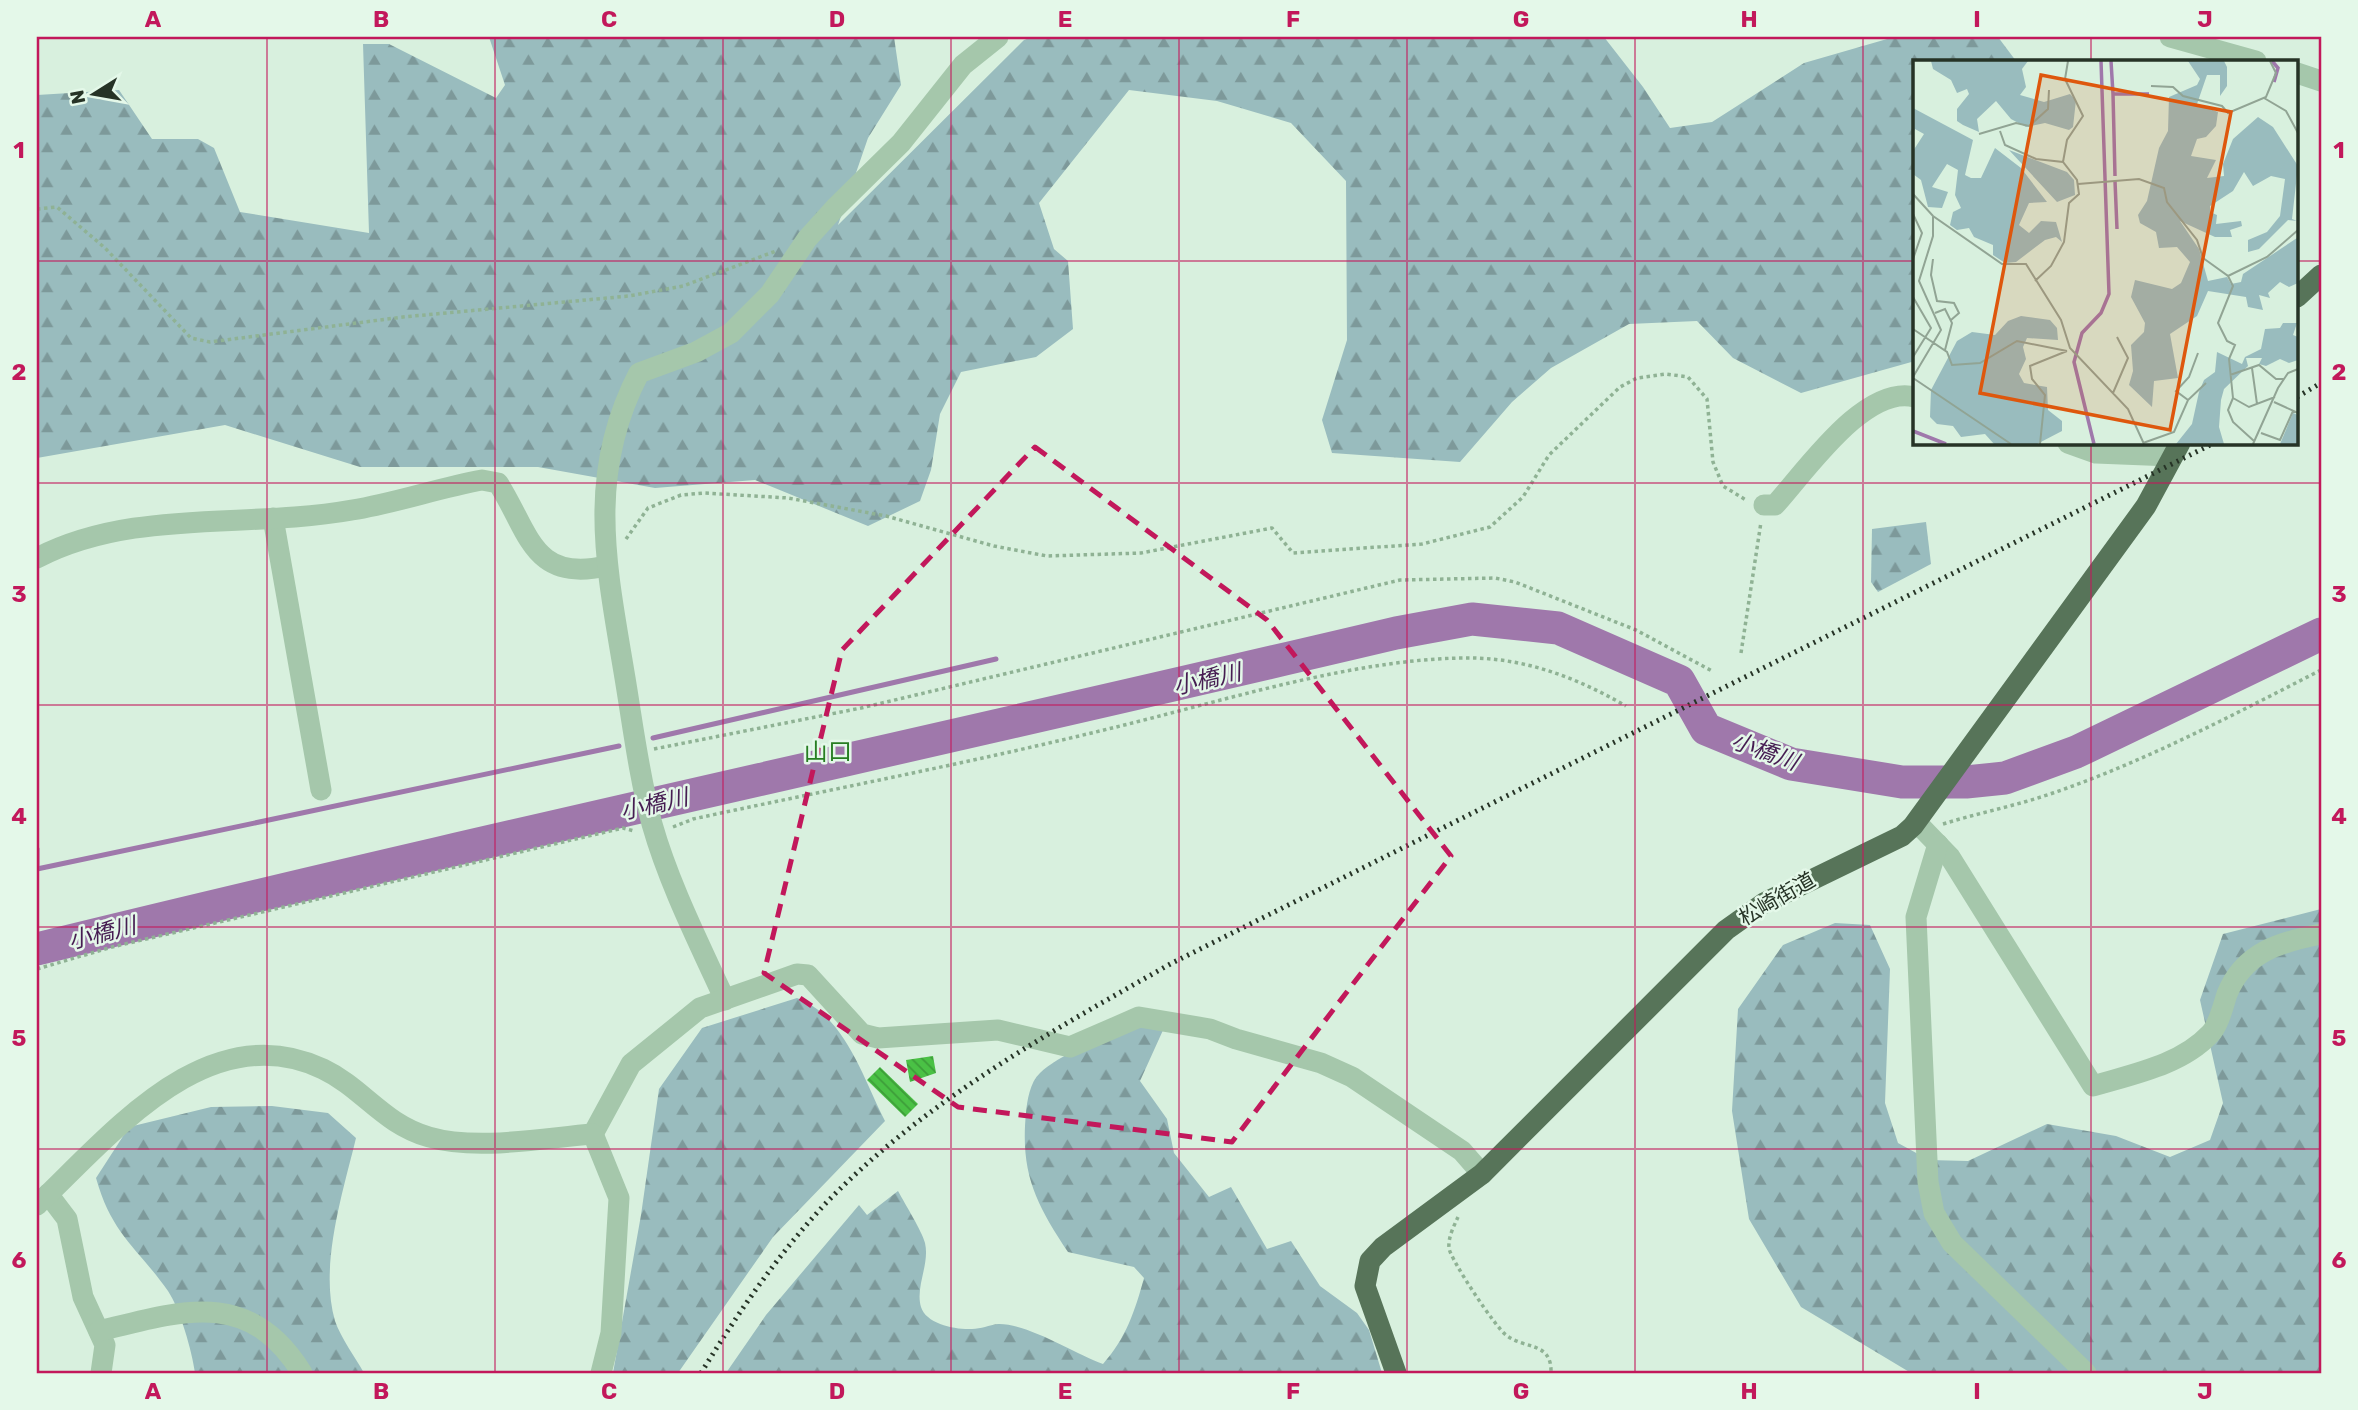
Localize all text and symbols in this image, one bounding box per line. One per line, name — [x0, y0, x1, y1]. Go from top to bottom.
text: A — [145, 5, 162, 33]
text: B — [373, 5, 389, 33]
text: C — [601, 5, 617, 33]
text: D — [829, 5, 845, 33]
text: E — [1058, 5, 1072, 33]
text: F — [1286, 5, 1300, 33]
text: G — [1513, 5, 1529, 33]
text: H — [1740, 5, 1758, 33]
text: I — [1973, 5, 1981, 33]
text: J — [2197, 5, 2213, 33]
north arrow — [60, 60, 130, 130]
inset map — [1913, 60, 2298, 444]
text: N — [65, 88, 90, 106]
text: 1 — [13, 136, 25, 164]
text: 1 — [2333, 136, 2345, 164]
text: 2 — [12, 358, 26, 386]
text: 2 — [2332, 358, 2346, 386]
text: 3 — [11, 580, 27, 608]
text: 3 — [2331, 580, 2347, 608]
water label: 小橋川 — [1170, 657, 1247, 700]
water label: 小橋川 — [1728, 726, 1805, 777]
district label: 山口 — [804, 738, 852, 766]
water label: 小橋川 — [617, 782, 694, 825]
text: 4 — [11, 802, 27, 830]
text: 4 — [2331, 802, 2347, 830]
street label: 松崎街道 — [1734, 867, 1819, 930]
water label: 小橋川 — [65, 910, 142, 955]
text: 5 — [12, 1024, 27, 1052]
text: 5 — [2332, 1024, 2347, 1052]
text: 6 — [12, 1246, 27, 1274]
text: 6 — [2332, 1246, 2347, 1274]
text: A — [145, 1377, 162, 1405]
text: B — [373, 1377, 389, 1405]
text: C — [601, 1377, 617, 1405]
text: D — [829, 1377, 845, 1405]
text: E — [1058, 1377, 1072, 1405]
text: F — [1286, 1377, 1300, 1405]
text: G — [1513, 1377, 1529, 1405]
text: H — [1740, 1377, 1758, 1405]
text: I — [1973, 1377, 1981, 1405]
text: J — [2197, 1377, 2213, 1405]

